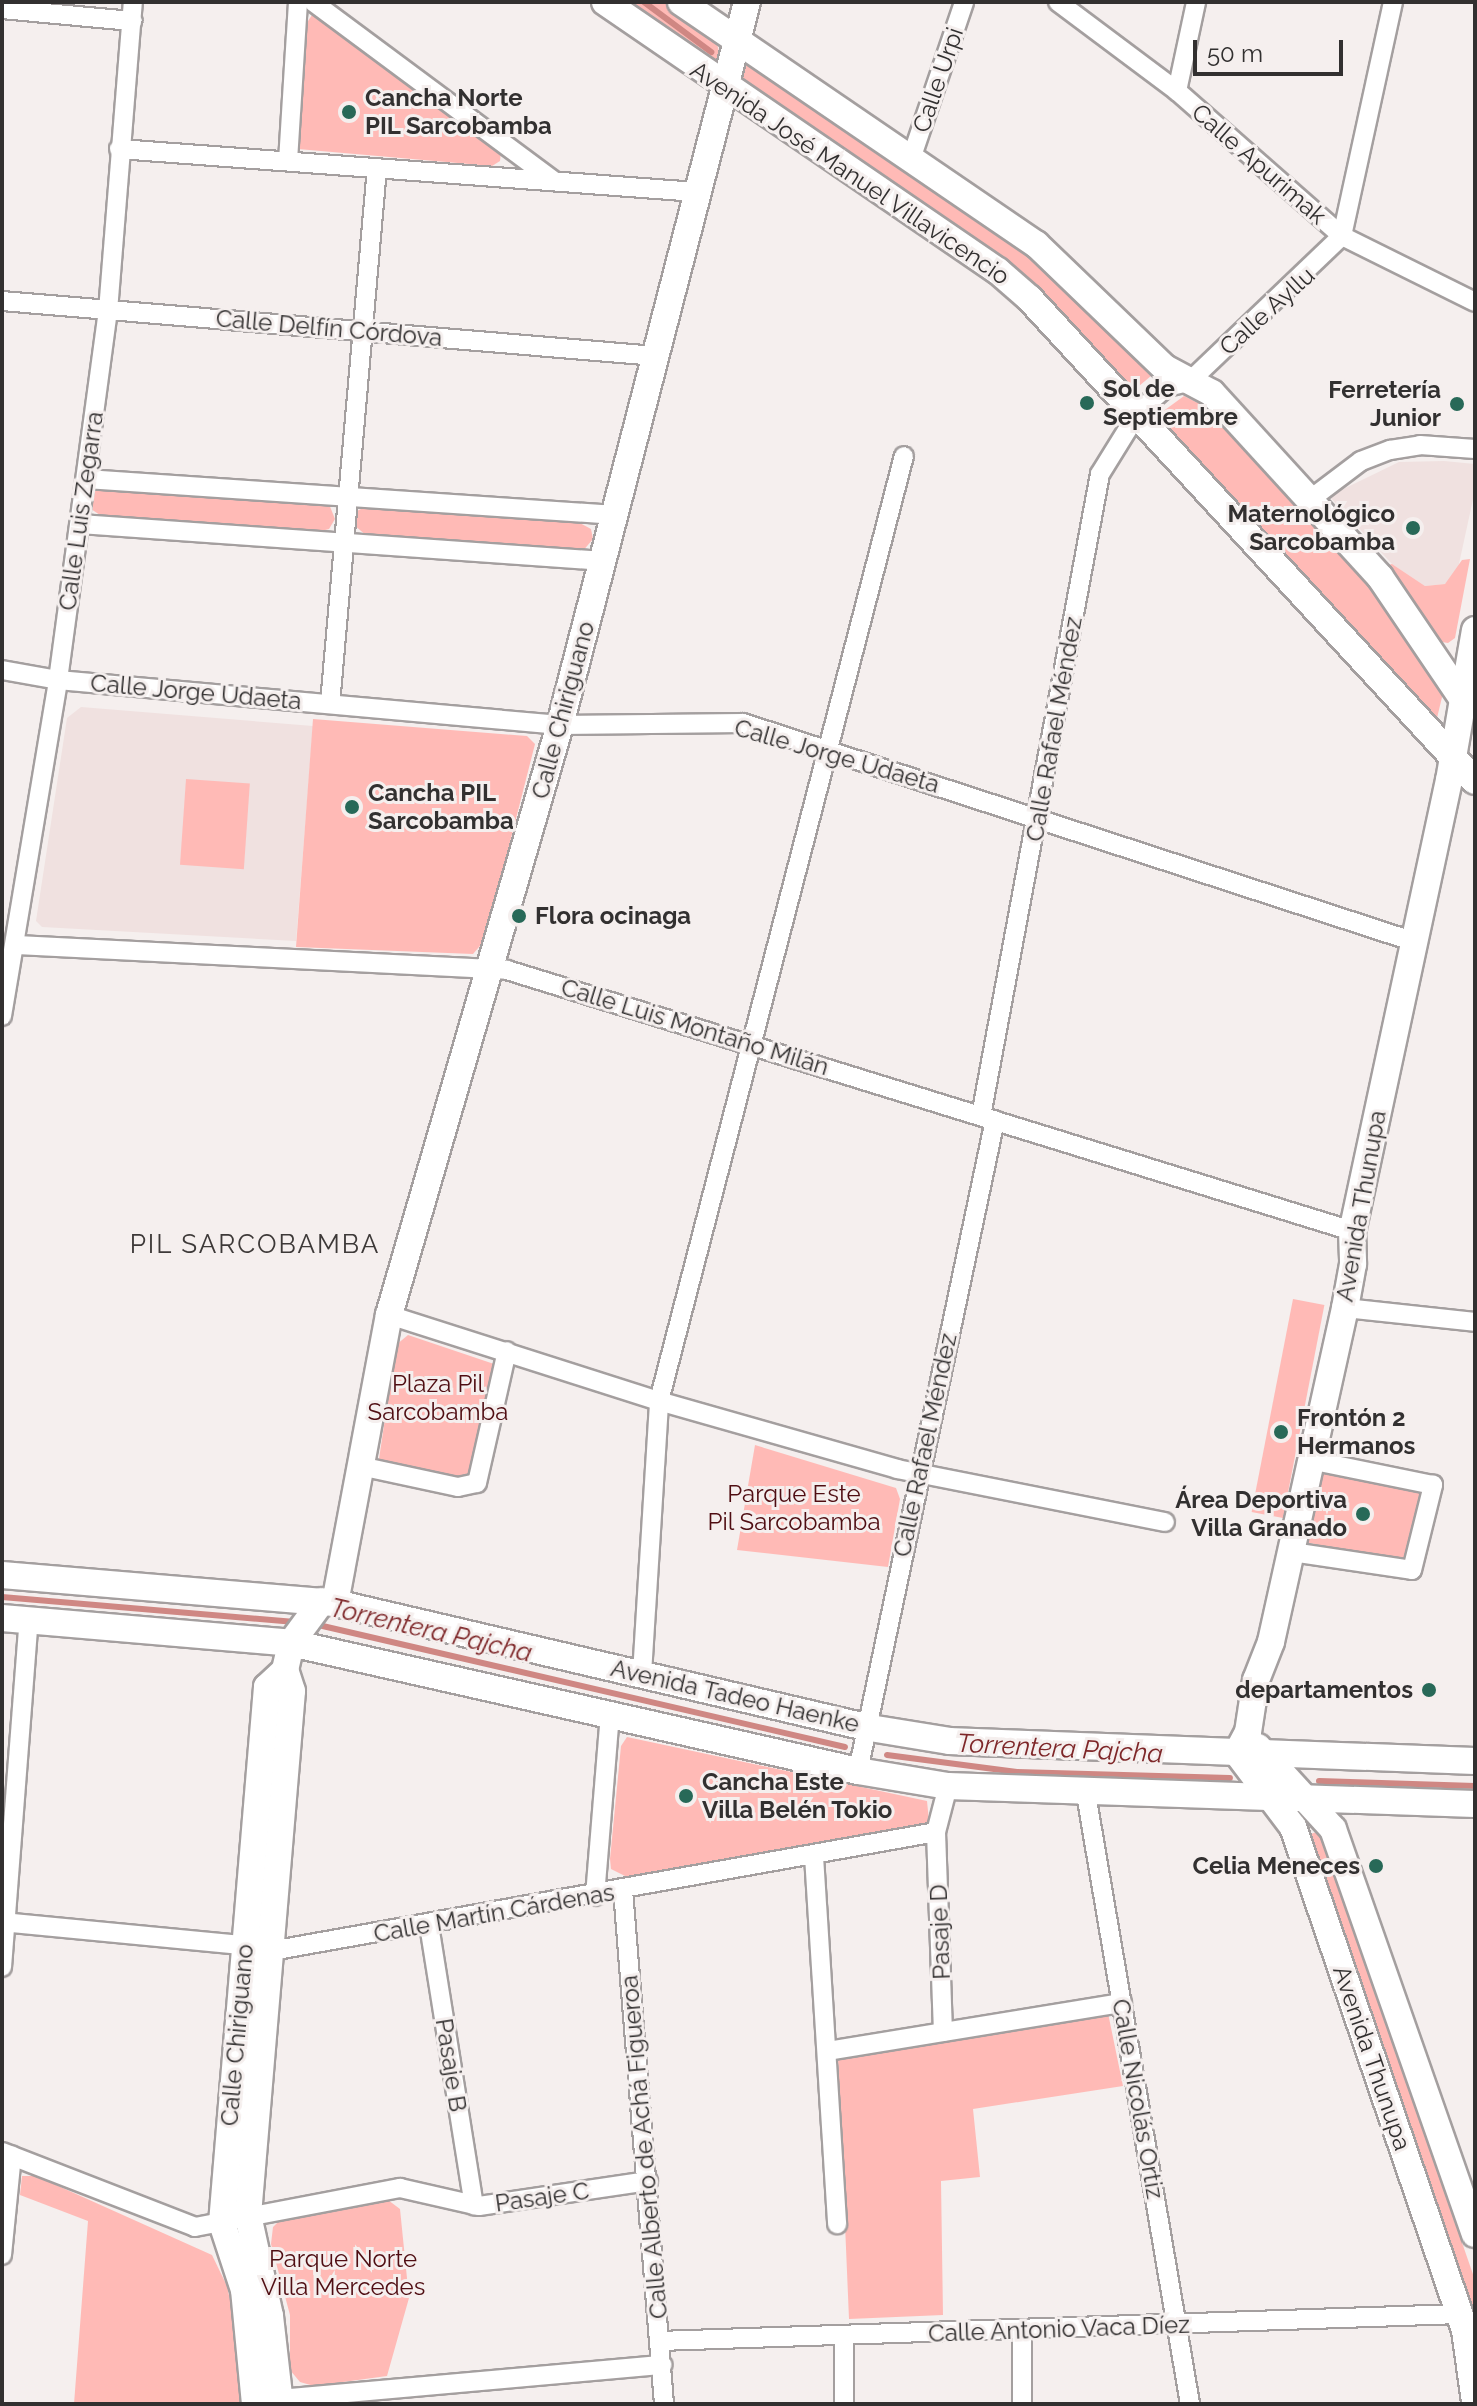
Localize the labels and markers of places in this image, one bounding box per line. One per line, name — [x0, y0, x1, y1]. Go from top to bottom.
place label: Cancha Norte PIL Sarcobamba — [365, 84, 552, 140]
marker: Cancha Norte PIL Sarcobamba — [340, 103, 358, 121]
place label: Sol de Septiembre — [1103, 375, 1238, 431]
place label: Ferretería Junior — [1328, 376, 1441, 432]
marker: Sol de Septiembre — [1078, 394, 1096, 412]
marker: Ferretería Junior — [1448, 395, 1466, 413]
place label: Maternológico Sarcobamba — [1228, 500, 1395, 556]
marker: Maternológico Sarcobamba — [1402, 517, 1424, 539]
place label: Cancha PIL Sarcobamba — [368, 779, 514, 835]
marker: Cancha PIL Sarcobamba — [343, 798, 361, 816]
place label: Flora ocinaga — [535, 902, 691, 930]
marker: Flora ocinaga — [510, 907, 528, 925]
place label: Frontón 2 Hermanos — [1297, 1404, 1415, 1460]
marker: Frontón 2 Hermanos — [1272, 1423, 1290, 1441]
place label: Área Deportiva Villa Granado — [1175, 1486, 1347, 1542]
marker: Área Deportiva Villa Granado — [1354, 1505, 1372, 1523]
place label: departamentos — [1235, 1676, 1413, 1704]
marker: departamentos — [1420, 1681, 1438, 1699]
place label: Cancha Este Villa Belén Tokio — [702, 1768, 893, 1824]
marker: Cancha Este Villa Belén Tokio — [677, 1787, 695, 1805]
place label: Celia Meneces — [1193, 1852, 1360, 1880]
marker: Celia Meneces — [1367, 1857, 1385, 1875]

